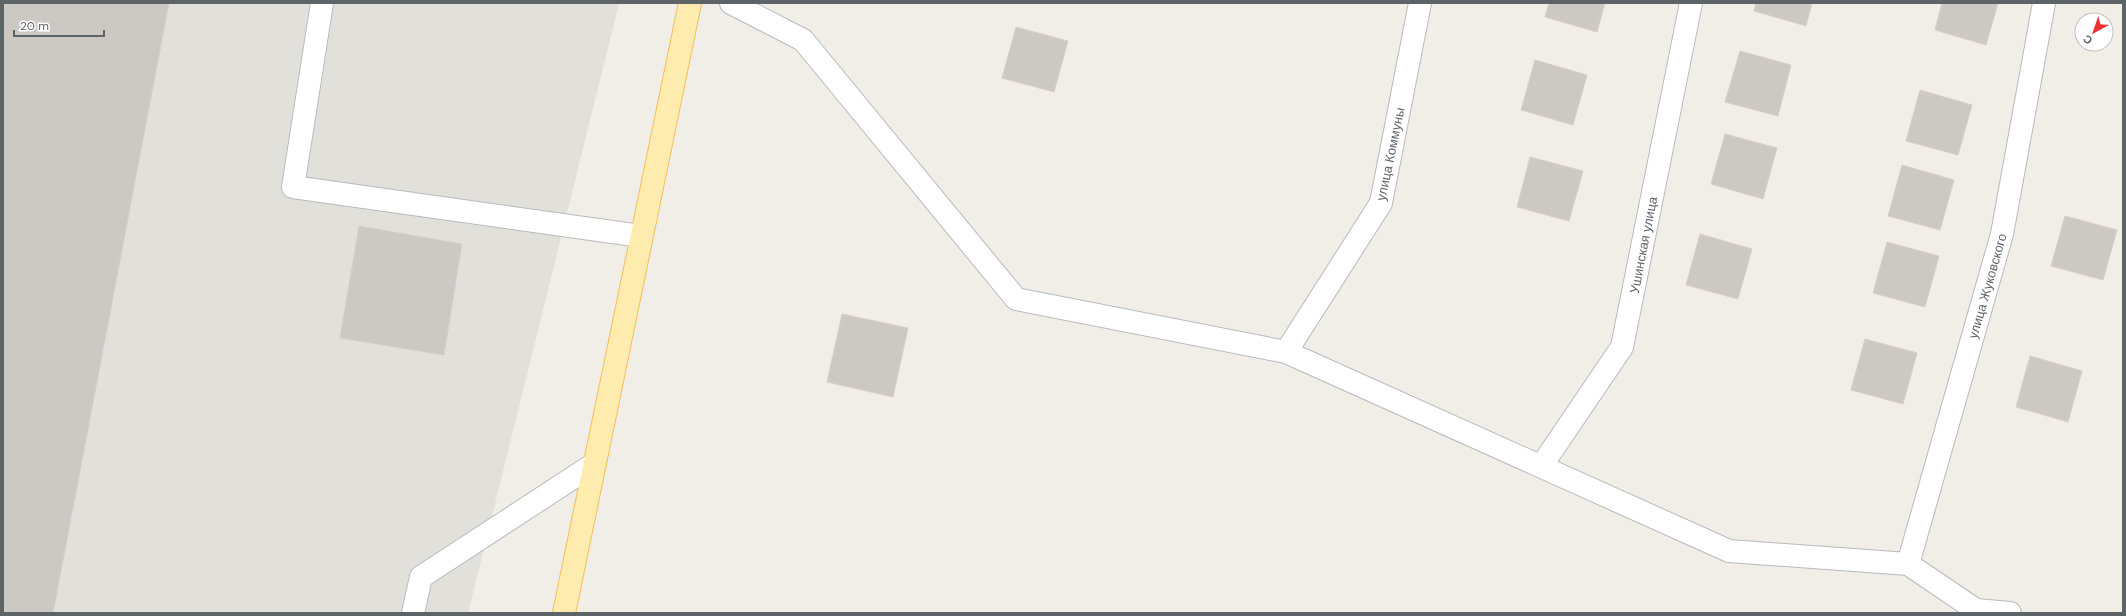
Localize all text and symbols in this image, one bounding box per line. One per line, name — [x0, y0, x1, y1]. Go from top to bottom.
scale bar — [14, 12, 104, 38]
north arrow — [2074, 12, 2114, 52]
text: 20 m — [20, 18, 49, 34]
text: С — [2080, 32, 2095, 48]
street label: улица Коммуны — [1372, 106, 1409, 202]
street label: Ушинская улица — [1626, 194, 1661, 295]
street label: улица Жуковского — [1964, 232, 2011, 341]

